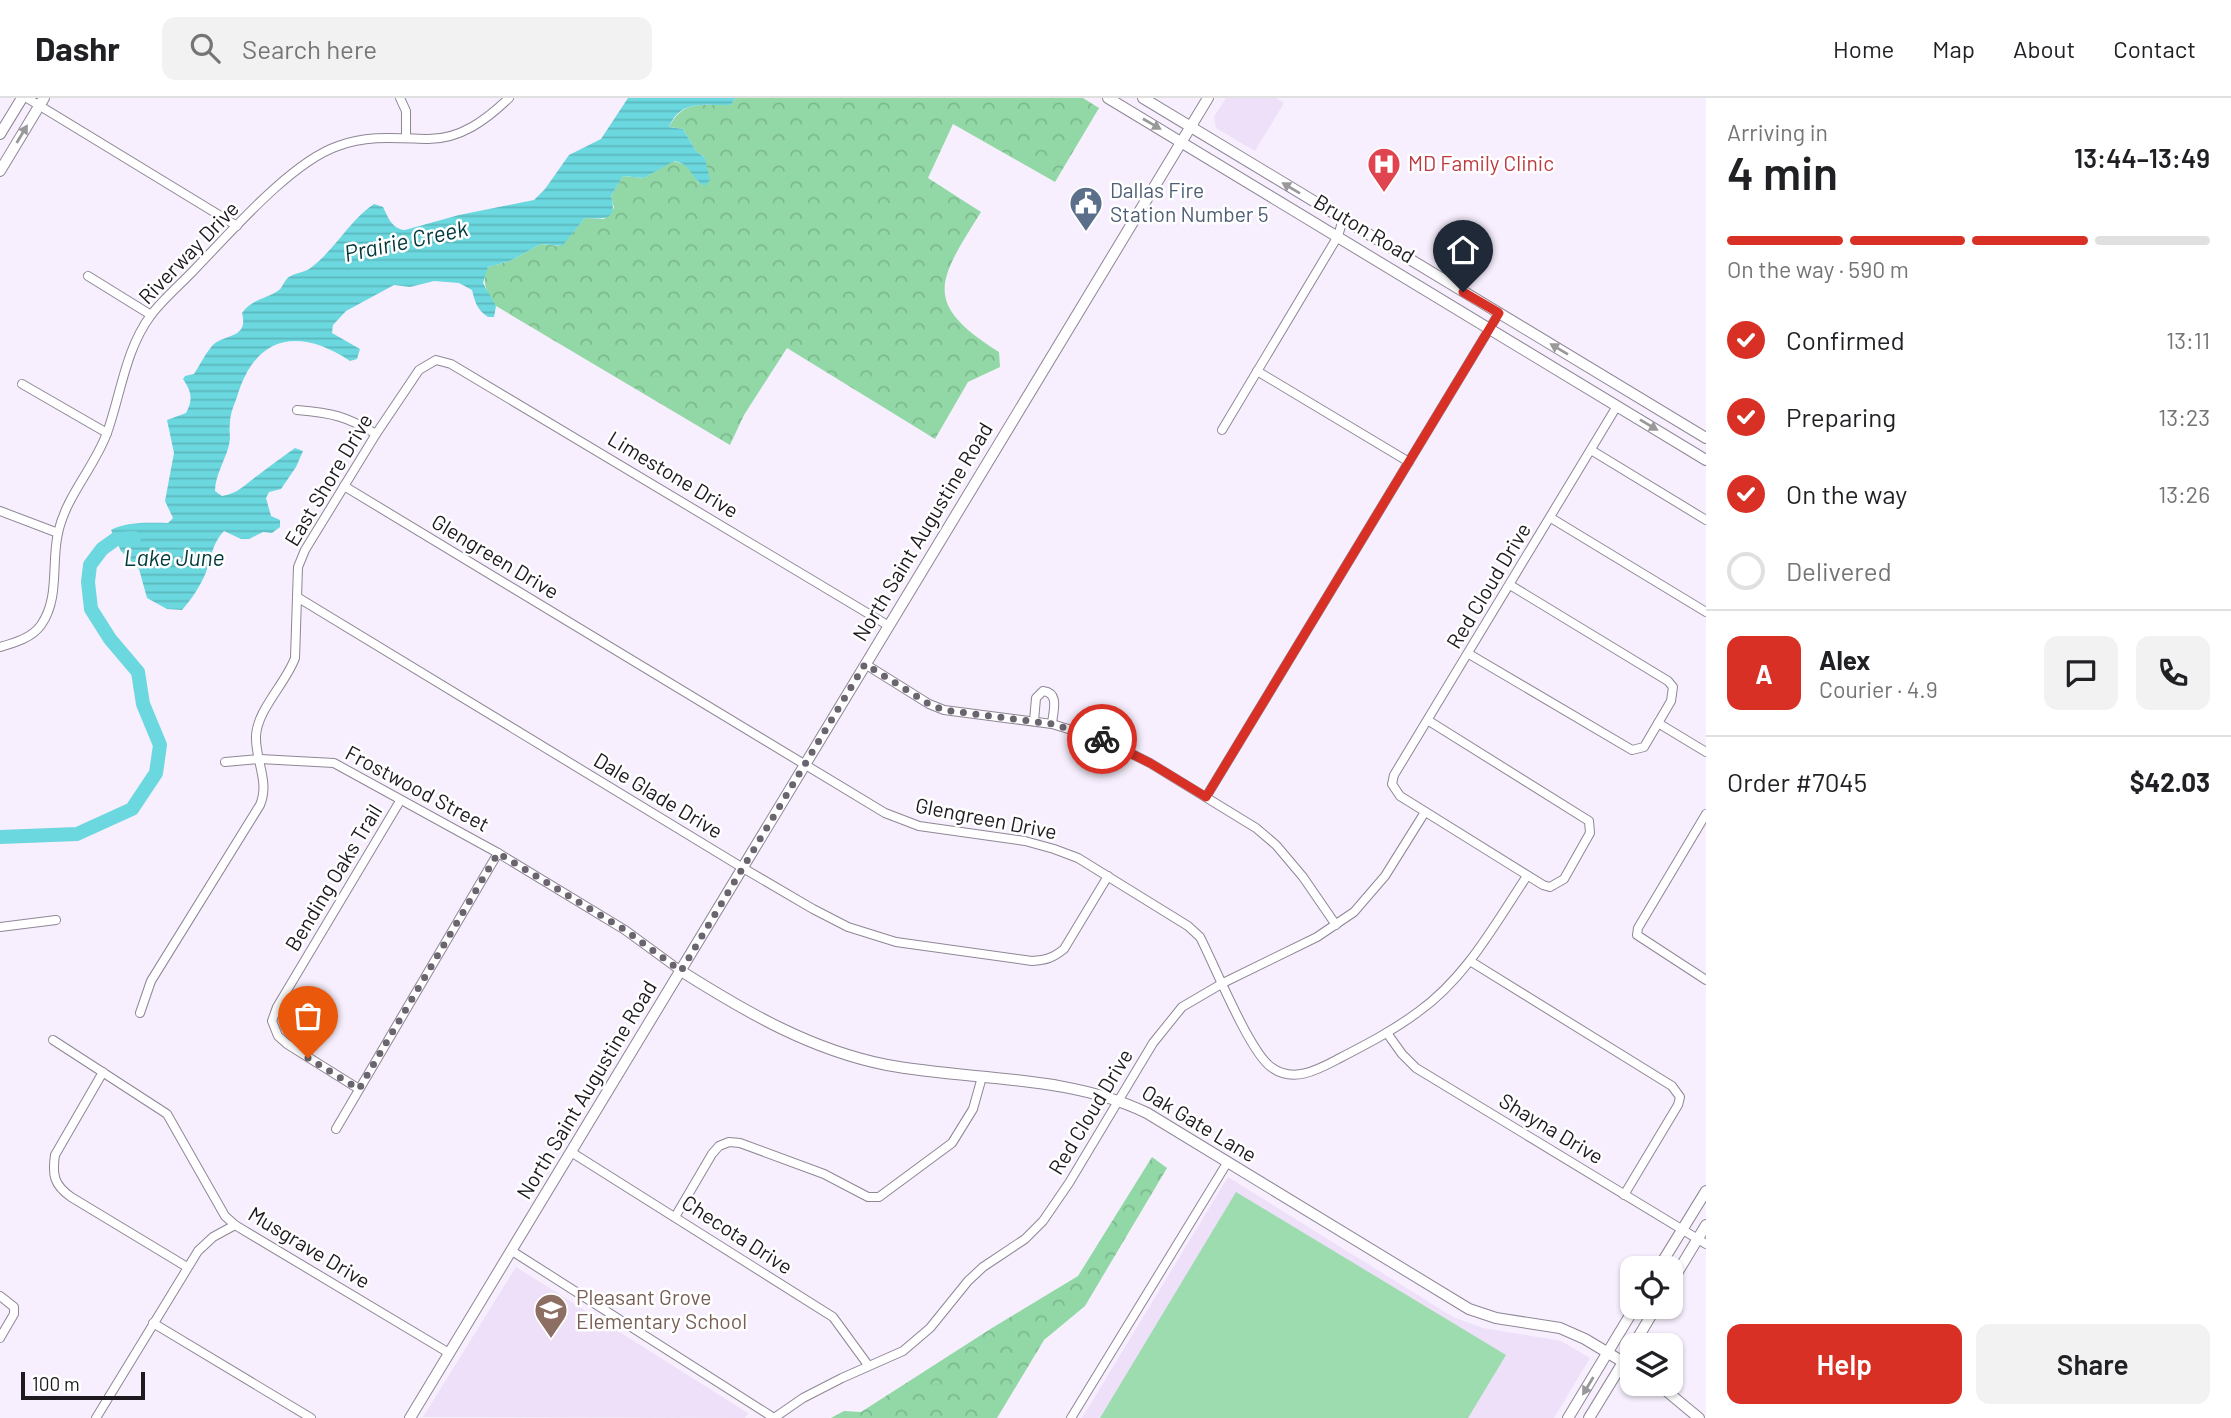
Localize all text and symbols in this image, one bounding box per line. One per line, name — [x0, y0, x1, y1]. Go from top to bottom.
search box — [162, 17, 652, 80]
text: Dashr — [35, 28, 120, 68]
icon: search — [186, 29, 224, 67]
text: Search here — [242, 33, 377, 64]
text: Home — [1833, 34, 1894, 63]
text: Map — [1932, 34, 1975, 63]
text: About — [2013, 34, 2075, 63]
text: Contact — [2113, 34, 2196, 63]
one-way arrow — [1143, 118, 1162, 130]
text: Arriving in — [1727, 118, 1828, 146]
one-way arrow — [16, 125, 28, 144]
text: 13:44–13:49 — [2074, 142, 2210, 173]
text: 4 min — [1727, 144, 1838, 199]
hospital icon: MD Family Clinic — [1365, 145, 1403, 194]
place label: MD Family Clinic — [1408, 150, 1554, 175]
place label: Dallas Fire Station Number 5 — [1110, 177, 1268, 226]
one-way arrow — [1282, 181, 1301, 194]
public building icon: Dallas Fire Station Number 5 — [1067, 184, 1105, 233]
street label: Bruton Road — [1310, 188, 1420, 267]
street label: Riverway Drive — [133, 195, 243, 309]
water label: Prairie Creek — [341, 213, 470, 267]
pin — [1433, 220, 1493, 292]
icon: home — [1444, 231, 1482, 269]
text: On the way · 590 m — [1727, 255, 1909, 283]
icon: check — [1727, 321, 1765, 359]
text: Confirmed — [1786, 324, 1905, 355]
text: 13:11 — [2166, 326, 2210, 354]
one-way arrow — [1549, 343, 1568, 356]
icon: check — [1727, 398, 1765, 436]
text: Preparing — [1786, 401, 1896, 432]
text: 13:23 — [2158, 403, 2210, 431]
street label: East Shore Drive — [278, 409, 377, 550]
street label: North Saint Augustine Road — [846, 417, 997, 645]
one-way arrow — [1639, 419, 1658, 431]
street label: Limestone Drive — [604, 425, 744, 522]
icon: check — [1727, 475, 1765, 513]
text: On the way — [1786, 478, 1907, 509]
text: 13:26 — [2158, 480, 2210, 508]
street label: Glengreen Drive — [428, 508, 564, 603]
street label: Red Cloud Drive — [1440, 518, 1535, 653]
water label: Lake June — [124, 543, 224, 571]
text: Delivered — [1786, 555, 1892, 586]
button: chat — [2044, 636, 2118, 710]
button: phone — [2136, 636, 2210, 710]
text: Alex — [1819, 644, 1870, 675]
text: A — [1755, 658, 1773, 689]
text: Courier · 4.9 — [1819, 675, 1938, 703]
courier — [1067, 704, 1137, 774]
icon: bike — [1083, 720, 1121, 758]
street label: Frostwood Street — [342, 739, 494, 836]
street label: Dale Glade Drive — [590, 746, 728, 843]
text: Order #7045 — [1727, 766, 1867, 797]
text: $42.03 — [2130, 766, 2210, 797]
street label: Glengreen Drive — [913, 792, 1059, 844]
street label: Bending Oaks Trail — [279, 799, 386, 955]
street label: North Saint Augustine Road — [510, 975, 661, 1203]
pin — [278, 986, 338, 1058]
icon: bag — [289, 997, 327, 1035]
street label: Red Cloud Drive — [1042, 1044, 1137, 1179]
street label: Oak Gate Lane — [1138, 1079, 1262, 1167]
street label: Shayna Drive — [1495, 1087, 1608, 1169]
street label: Checota Drive — [678, 1189, 798, 1279]
street label: Musgrave Drive — [244, 1201, 375, 1293]
map controls — [1620, 1256, 1683, 1396]
button: locate — [1620, 1256, 1683, 1319]
place label: Pleasant Grove Elementary School — [576, 1284, 747, 1333]
school or university icon: Pleasant Grove Elementary School — [532, 1291, 570, 1340]
button: Help — [1727, 1324, 1962, 1404]
button: Share — [1976, 1324, 2210, 1404]
button: layers — [1620, 1333, 1683, 1396]
scale bar — [21, 1369, 145, 1401]
text: 100 m — [32, 1372, 80, 1395]
one-way arrow — [1581, 1376, 1594, 1395]

